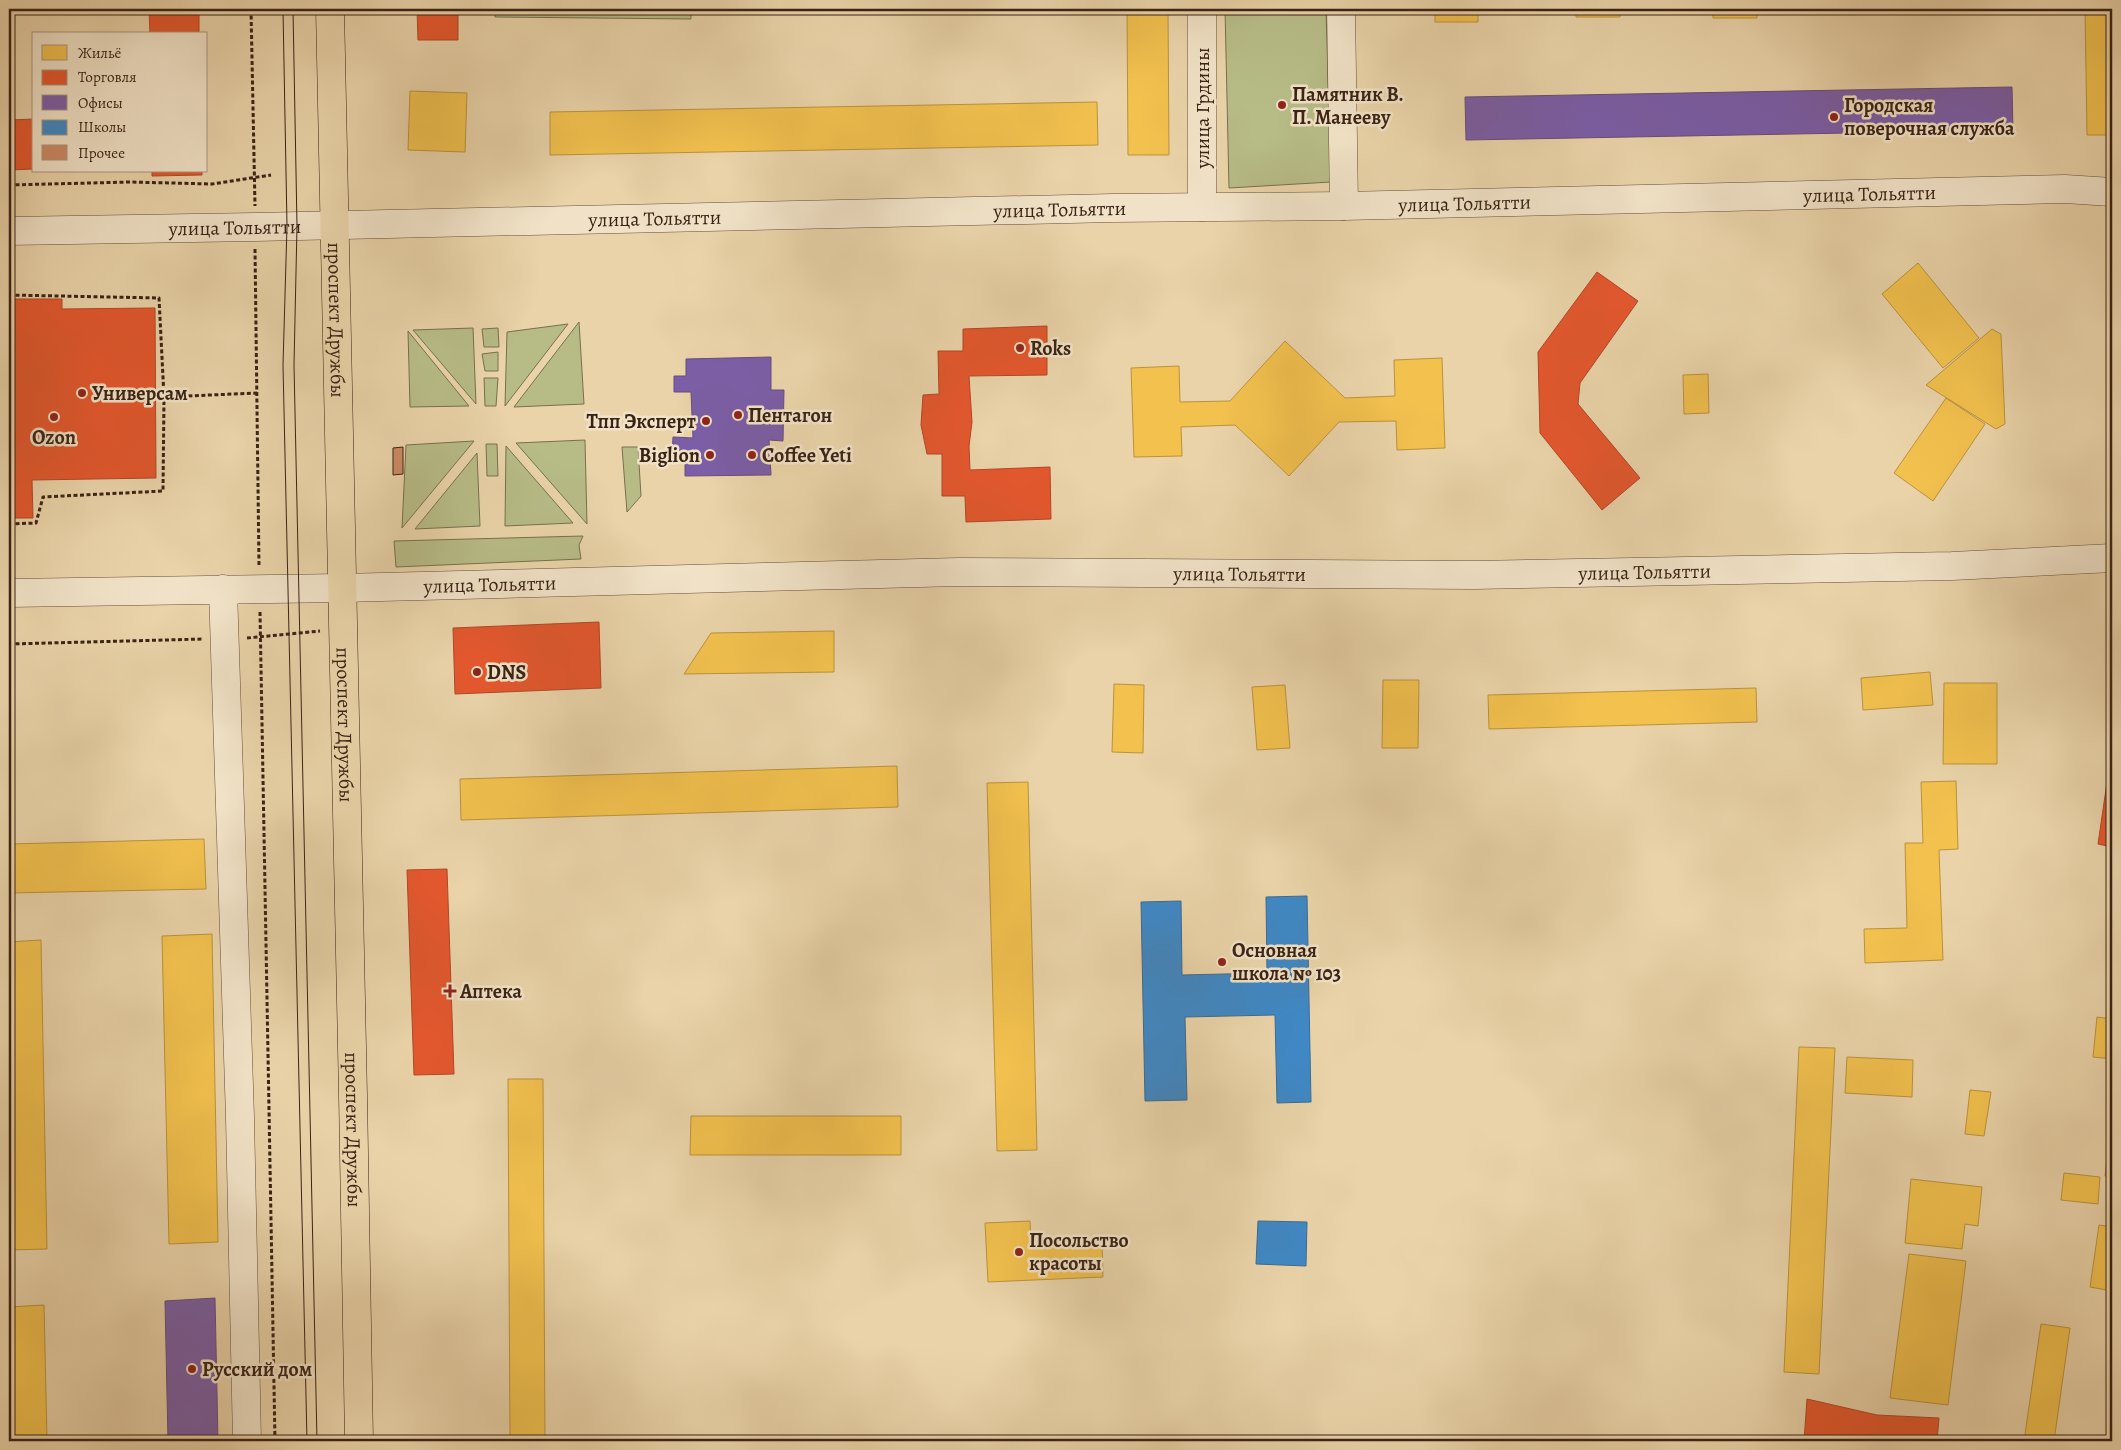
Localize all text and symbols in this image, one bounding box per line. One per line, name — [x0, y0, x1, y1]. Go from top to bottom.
legend — [32, 32, 208, 172]
text: Жильё — [78, 43, 121, 63]
street label: улица Грдины — [1189, 47, 1216, 170]
text: Торговля — [78, 67, 136, 87]
place label: Памятник В. П. Манееву — [1292, 81, 1404, 131]
place label: Городская поверочная служба — [1844, 92, 2015, 142]
text: Офисы — [78, 93, 123, 113]
marker: Памятник В. П. Манееву — [1276, 99, 1288, 111]
marker: Городская поверочная служба — [1828, 111, 1840, 123]
text: Школы — [78, 117, 126, 137]
text: Прочее — [78, 143, 125, 163]
street label: улица Тольятти — [1802, 179, 1936, 209]
street label: улица Тольятти — [1397, 189, 1531, 219]
street label: улица Тольятти — [992, 195, 1126, 225]
street label: улица Тольятти — [587, 204, 722, 234]
street label: улица Тольятти — [167, 213, 302, 242]
street label: проспект Дружбы — [321, 242, 351, 398]
place label: Roks — [1030, 335, 1071, 362]
marker: Roks — [1014, 342, 1026, 354]
place label: Универсам — [92, 380, 188, 407]
marker: Универсам — [76, 387, 88, 399]
place label: Пентагон — [748, 402, 833, 429]
place label: Тпп Эксперт — [586, 408, 696, 435]
marker: Пентагон — [732, 409, 744, 421]
marker: Ozon — [48, 411, 60, 423]
marker: Тпп Эксперт — [700, 415, 712, 427]
place label: Ozon — [32, 424, 76, 451]
place label: Biglion — [639, 442, 700, 469]
place label: Coffee Yeti — [762, 442, 852, 469]
marker: Biglion — [704, 449, 716, 461]
marker: Coffee Yeti — [746, 449, 758, 461]
street label: улица Тольятти — [1577, 558, 1711, 587]
street label: улица Тольятти — [1172, 560, 1306, 588]
street label: улица Тольятти — [422, 569, 557, 600]
street label: проспект Дружбы — [330, 647, 360, 803]
place label: DNS — [487, 659, 526, 686]
marker: DNS — [471, 666, 483, 678]
place label: Основная школа № 103 — [1232, 937, 1341, 987]
marker: Основная школа № 103 — [1216, 956, 1228, 968]
place label: Аптека — [459, 978, 523, 1005]
marker: Аптека — [444, 985, 456, 997]
street label: проспект Дружбы — [338, 1052, 368, 1208]
place label: Посольство красоты — [1029, 1227, 1129, 1277]
marker: Посольство красоты — [1013, 1246, 1025, 1258]
place label: Русский дом — [202, 1356, 313, 1383]
marker: Русский дом — [186, 1363, 198, 1375]

